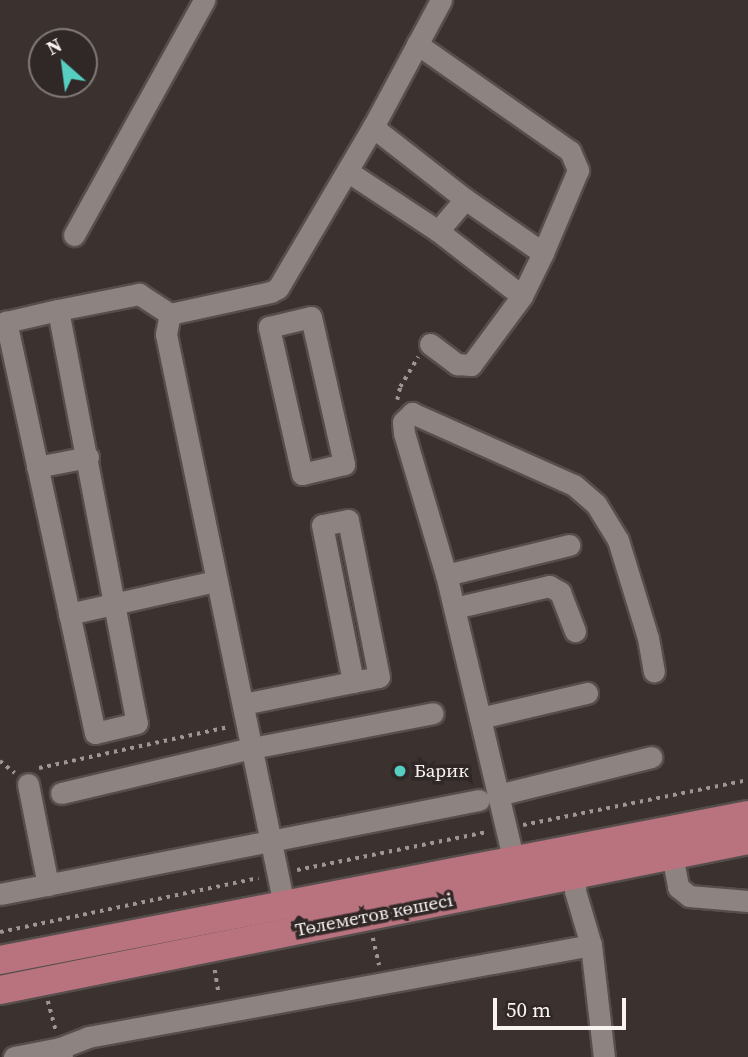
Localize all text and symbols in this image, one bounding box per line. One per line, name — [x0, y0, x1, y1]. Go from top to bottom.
north arrow — [28, 28, 98, 98]
text: N — [42, 31, 66, 61]
place label: Барик — [414, 760, 469, 782]
marker: Барик — [392, 763, 408, 779]
street label: Төлеметов көшесі — [293, 889, 455, 941]
scale bar — [496, 984, 629, 1028]
text: 50 m — [506, 995, 551, 1024]

